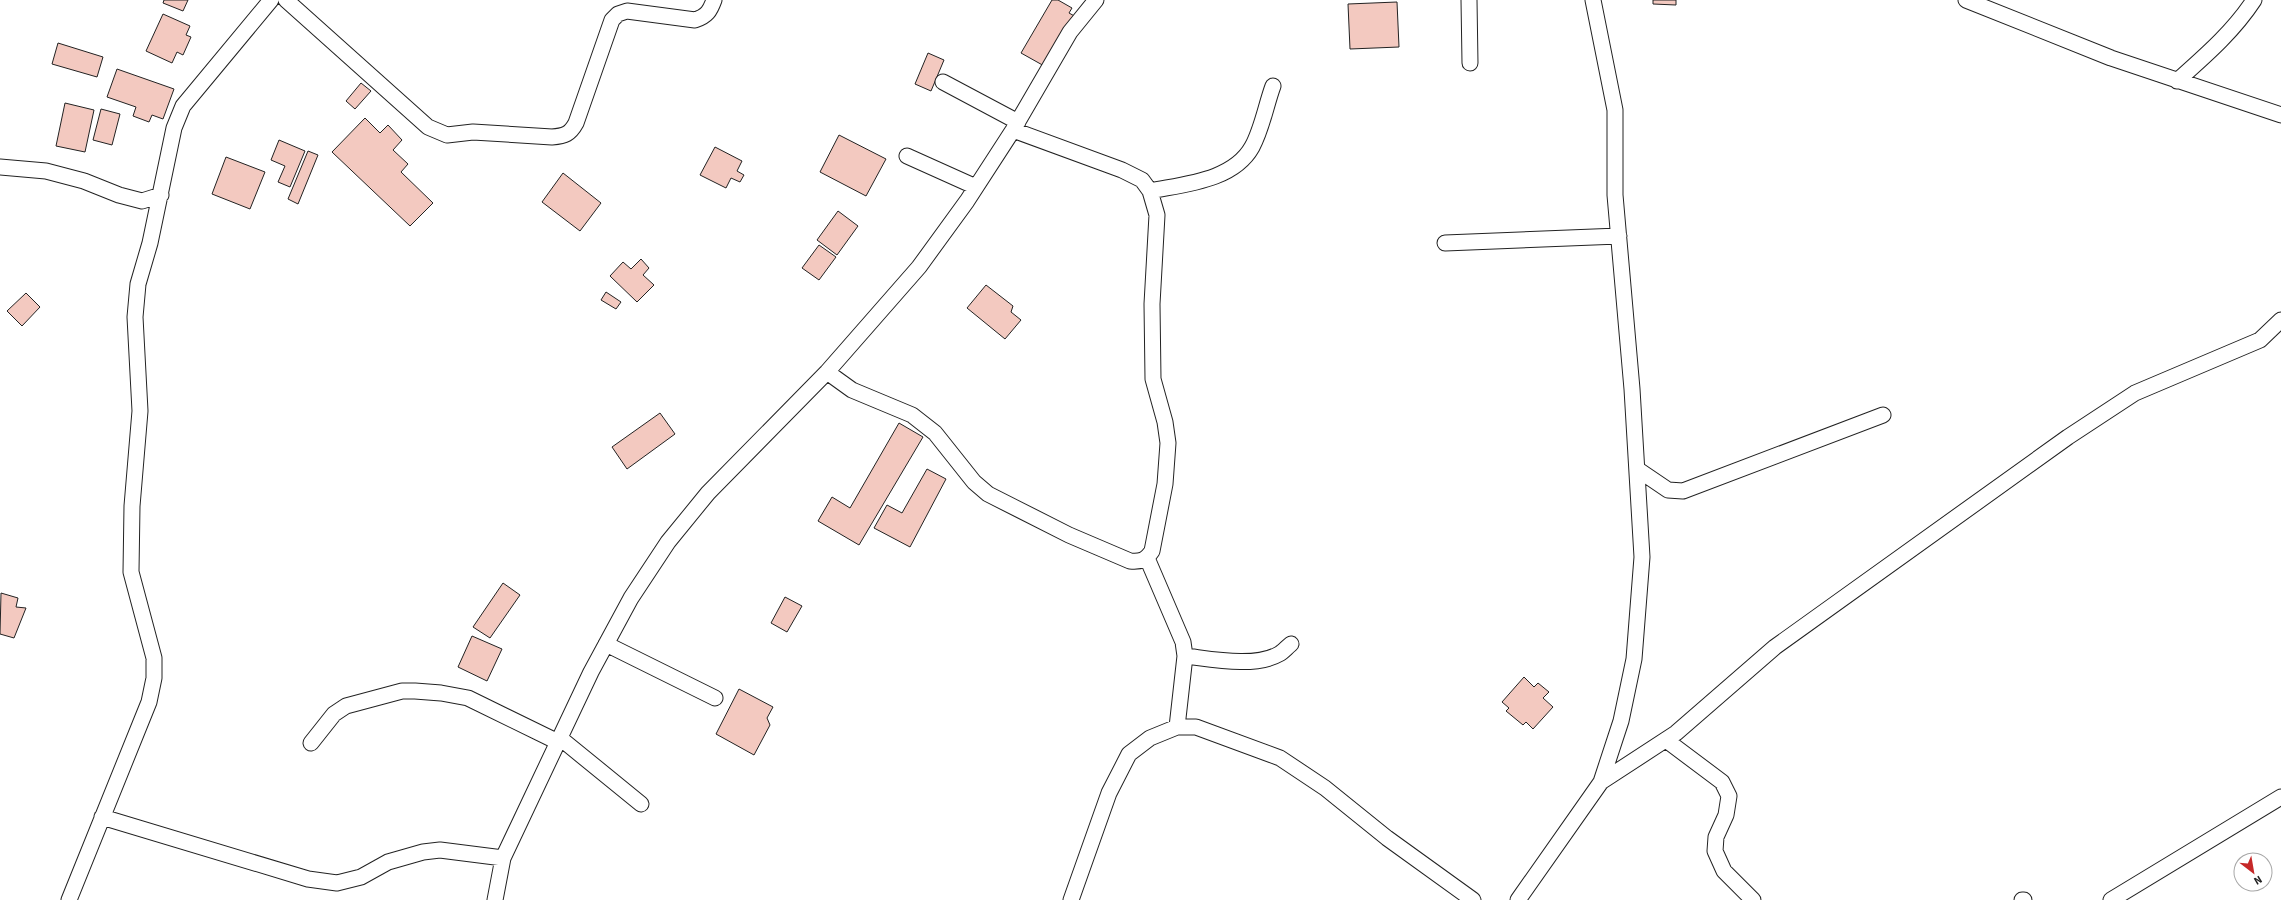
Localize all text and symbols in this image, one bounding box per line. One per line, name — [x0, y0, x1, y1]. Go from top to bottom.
north arrow — [2233, 852, 2273, 892]
text: N — [2251, 872, 2265, 888]

